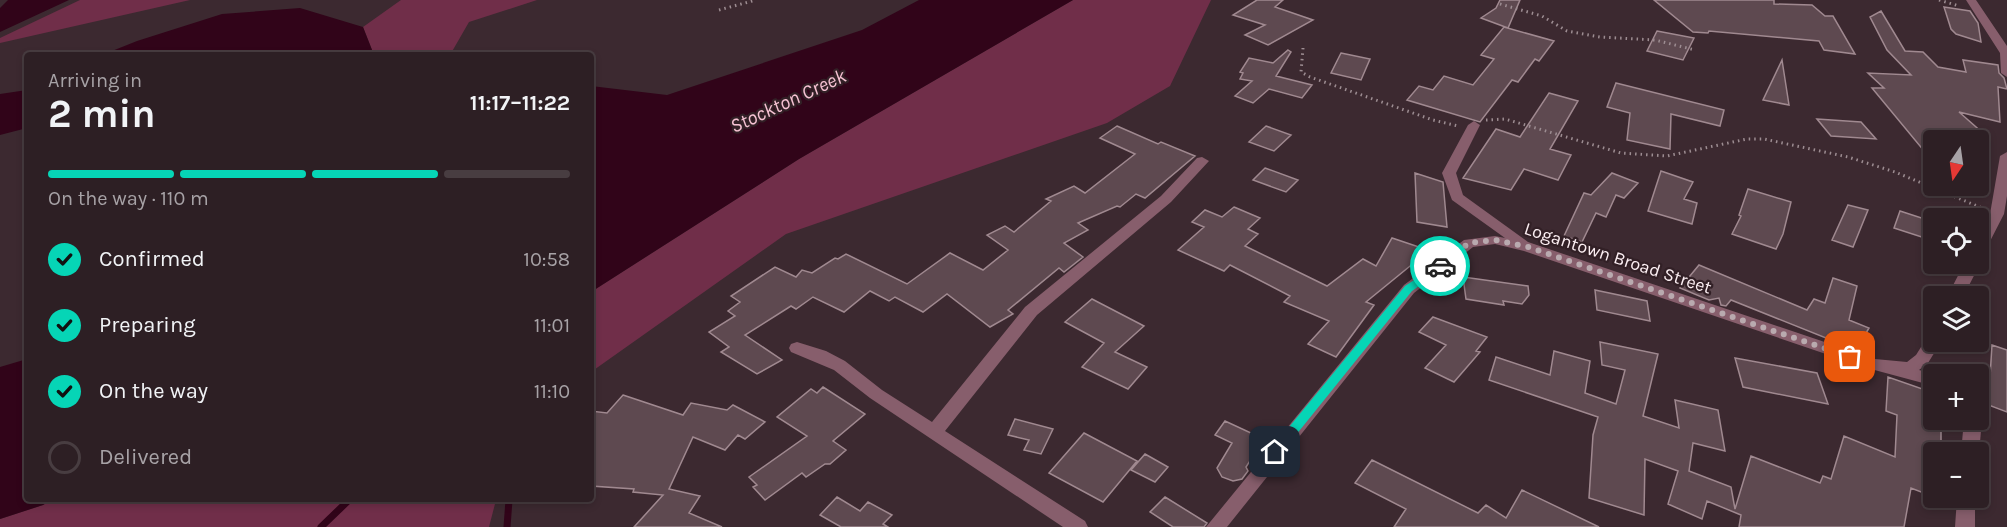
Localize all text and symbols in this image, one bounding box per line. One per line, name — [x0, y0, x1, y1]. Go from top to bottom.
water label: Stockton Creek — [726, 64, 850, 138]
text: Arriving in — [48, 69, 142, 92]
text: 11:17–11:22 — [470, 90, 570, 116]
text: 2 min — [48, 91, 156, 137]
north arrow — [1923, 130, 1989, 196]
map controls — [1923, 130, 1989, 508]
text: On the way · 110 m — [48, 187, 209, 210]
button: locate — [1923, 208, 1989, 274]
street label: Logantown Broad Street — [1522, 217, 1715, 299]
courier — [1410, 236, 1470, 296]
icon: check — [48, 243, 81, 276]
text: Confirmed — [99, 246, 205, 272]
text: 10:58 — [523, 248, 570, 271]
icon: car — [1424, 250, 1457, 283]
button: layers — [1923, 286, 1989, 352]
icon: check — [48, 309, 81, 342]
text: Preparing — [99, 312, 196, 338]
text: 11:01 — [534, 314, 570, 337]
pin — [1824, 331, 1875, 382]
icon: bag — [1833, 340, 1866, 373]
button: + — [1923, 364, 1989, 430]
icon: check — [48, 375, 81, 408]
text: On the way — [99, 378, 208, 404]
text: 11:10 — [534, 380, 570, 403]
pin — [1249, 426, 1300, 477]
icon: home — [1258, 435, 1291, 468]
button: − — [1923, 442, 1989, 508]
text: Delivered — [99, 444, 192, 470]

